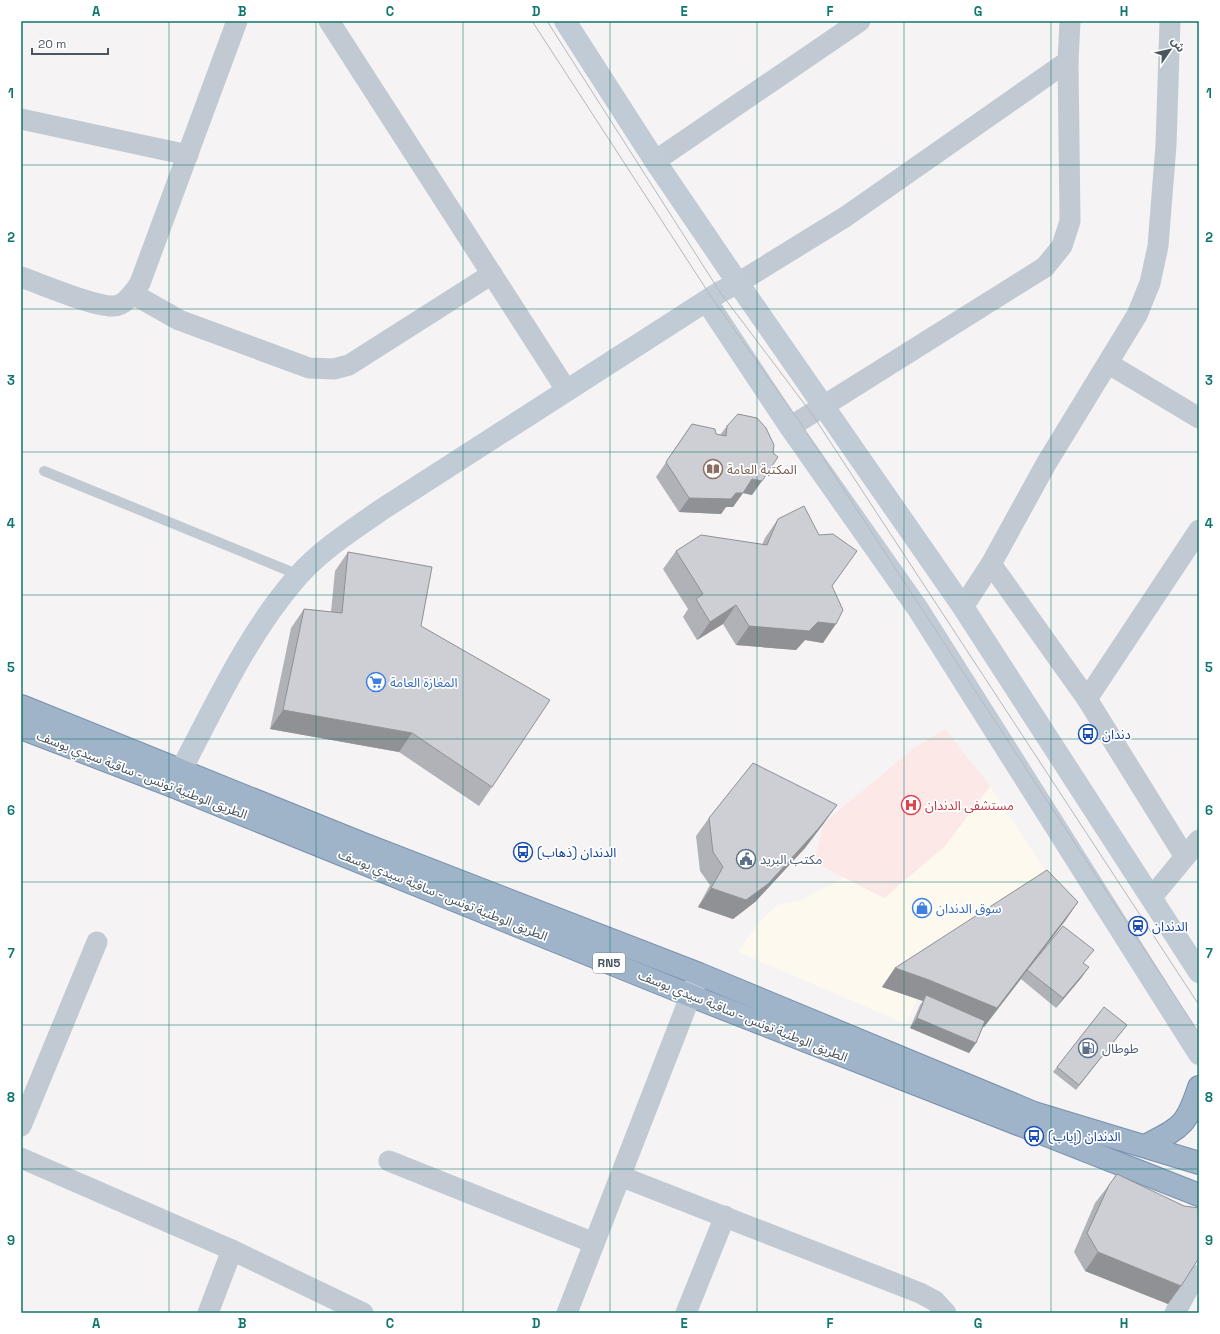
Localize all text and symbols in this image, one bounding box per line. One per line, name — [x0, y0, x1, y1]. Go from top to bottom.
text: A — [92, 3, 101, 20]
text: B — [238, 3, 247, 20]
text: C — [386, 3, 394, 20]
text: D — [532, 3, 541, 20]
text: E — [680, 3, 688, 20]
text: F — [827, 3, 834, 20]
text: G — [974, 3, 982, 20]
text: H — [1120, 3, 1128, 20]
scale bar — [32, 30, 108, 56]
north arrow — [1150, 30, 1190, 70]
text: ش — [1168, 34, 1188, 55]
text: 20 m — [38, 36, 66, 52]
text: 1 — [8, 85, 14, 102]
text: 1 — [1206, 85, 1212, 102]
text: 2 — [7, 229, 15, 246]
text: 2 — [1205, 229, 1213, 246]
text: 3 — [7, 372, 15, 389]
text: 3 — [1205, 372, 1213, 389]
library icon: المكتبة العامة — [702, 458, 724, 480]
place label: المكتبة العامة — [727, 461, 797, 478]
text: 4 — [7, 515, 15, 532]
text: 4 — [1205, 515, 1213, 532]
text: 5 — [7, 659, 15, 676]
text: 5 — [1205, 659, 1213, 676]
supermarket icon: المغازة العامة — [365, 671, 387, 693]
place label: المغازة العامة — [390, 674, 458, 691]
bus stop icon: دندان — [1077, 723, 1099, 745]
place label: دندان — [1102, 726, 1131, 743]
street label: الطريق الوطنية تونس - ساقية سيدي يوسف — [33, 727, 250, 825]
hospital icon: مستشفى الدندان — [900, 794, 922, 816]
place label: مستشفى الدندان — [925, 797, 1014, 814]
text: 6 — [7, 802, 15, 819]
text: 6 — [1205, 802, 1213, 819]
bus stop icon: الدندان (ذهاب) — [512, 841, 534, 863]
place label: الدندان (ذهاب) — [537, 844, 616, 861]
street label: الطريق الوطنية تونس - ساقية سيدي يوسف — [335, 845, 550, 947]
public building icon: مكتب البريد — [735, 848, 757, 870]
place label: مكتب البريد — [760, 851, 822, 868]
shop icon: سوق الدندان — [911, 897, 933, 919]
place label: سوق الدندان — [936, 900, 1002, 917]
station icon: الدندان — [1127, 915, 1149, 937]
place label: الدندان — [1152, 918, 1188, 935]
text: 7 — [7, 945, 15, 962]
text: 7 — [1205, 945, 1213, 962]
road number: RN5 — [593, 953, 625, 973]
street label: الطريق الوطنية تونس - ساقية سيدي يوسف — [635, 966, 850, 1068]
fuel station icon: طوطال — [1077, 1037, 1099, 1059]
place label: طوطال — [1102, 1040, 1139, 1057]
text: 8 — [7, 1089, 15, 1106]
text: 8 — [1205, 1089, 1213, 1106]
bus stop icon: الدندان (إياب) — [1023, 1125, 1045, 1147]
place label: الدندان (إياب) — [1048, 1128, 1121, 1146]
text: 9 — [7, 1232, 15, 1249]
text: 9 — [1205, 1232, 1213, 1249]
text: A — [92, 1315, 101, 1332]
text: B — [238, 1315, 247, 1332]
text: C — [386, 1315, 394, 1332]
text: D — [532, 1315, 541, 1332]
text: E — [680, 1315, 688, 1332]
text: F — [827, 1315, 834, 1332]
text: G — [974, 1315, 982, 1332]
text: H — [1120, 1315, 1128, 1332]

